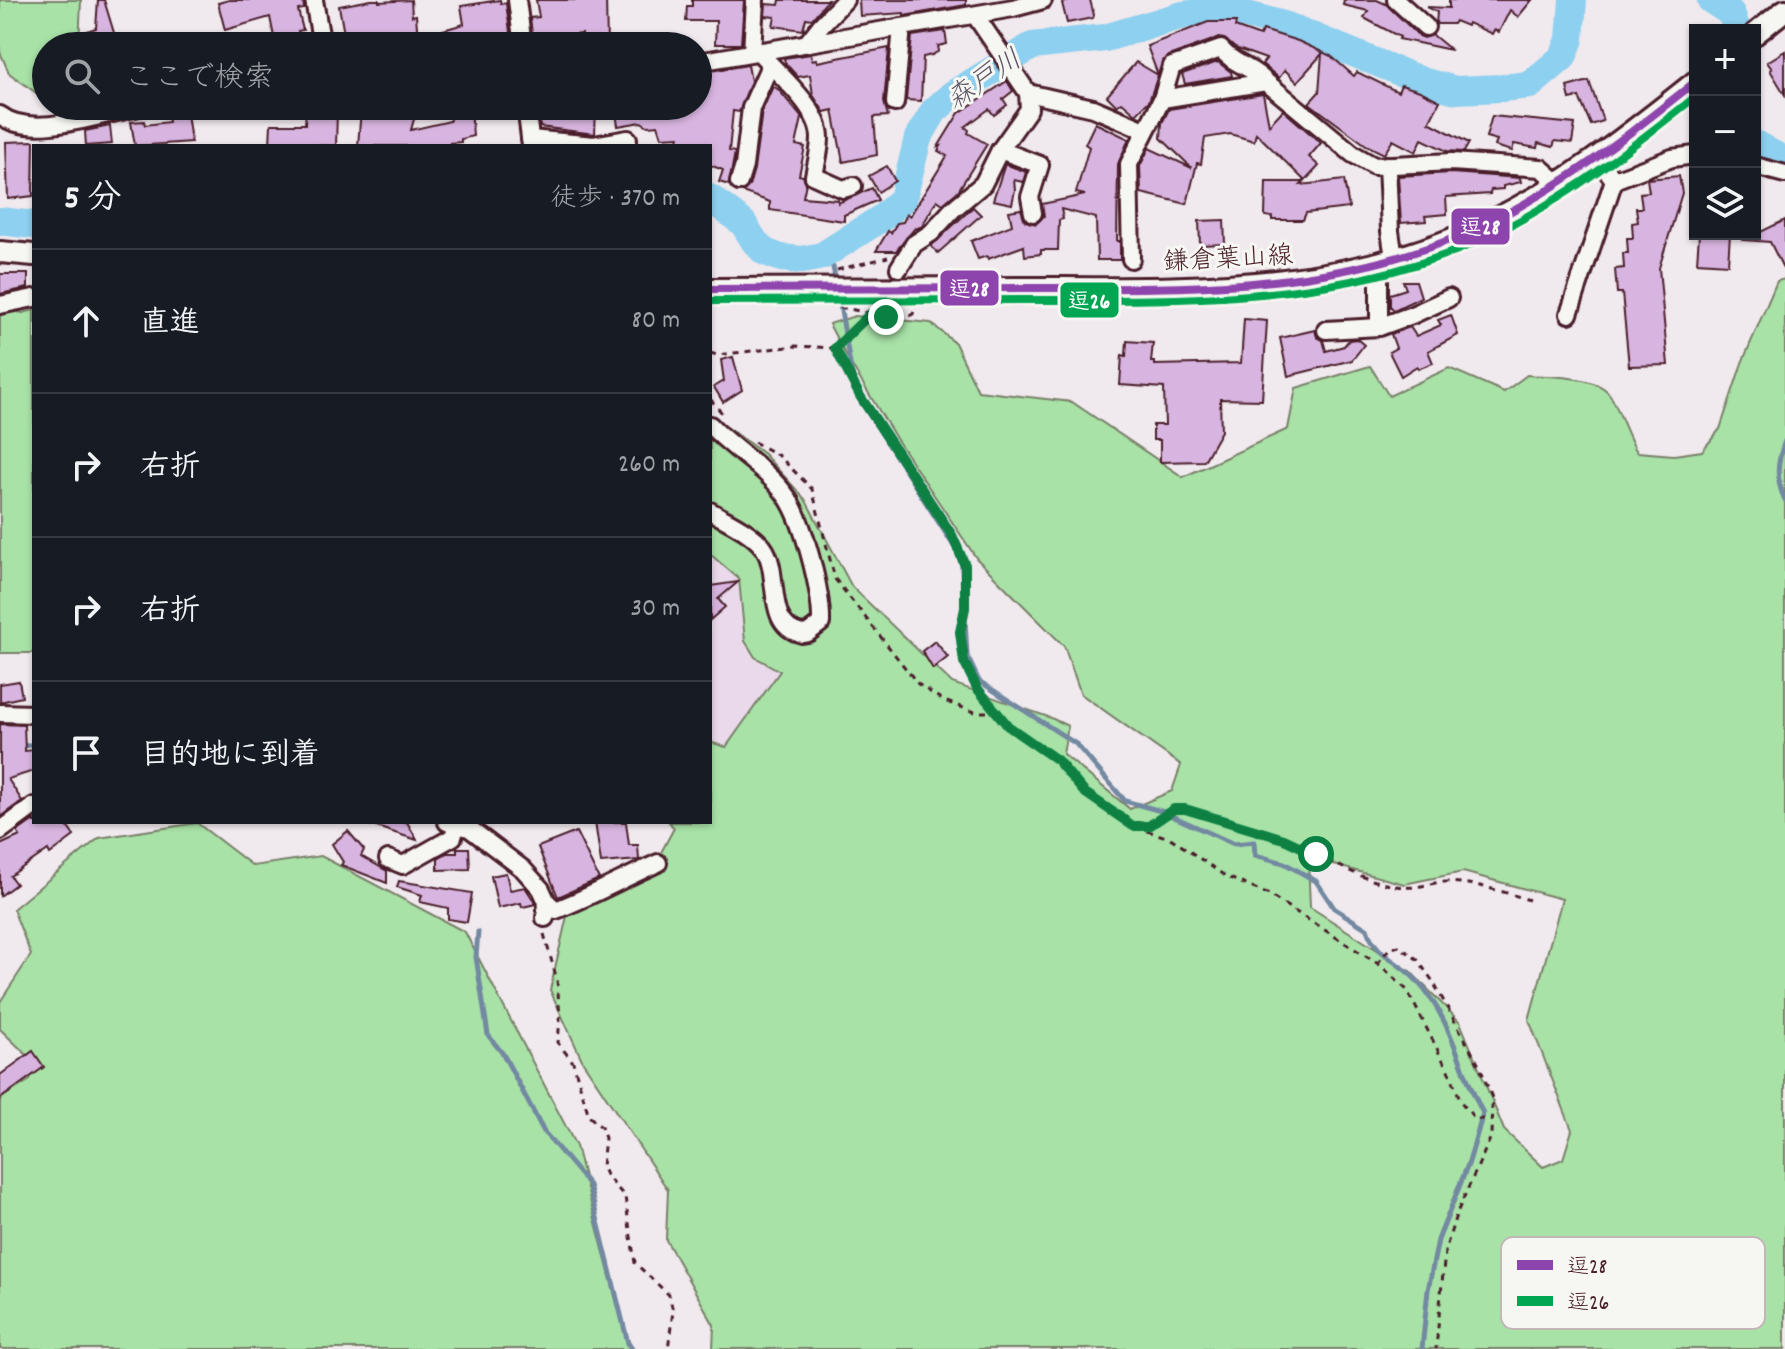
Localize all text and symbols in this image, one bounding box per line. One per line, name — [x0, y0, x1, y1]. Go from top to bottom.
map controls — [1689, 24, 1761, 240]
button: + — [1689, 24, 1761, 96]
search box — [32, 32, 712, 120]
water label: 森戸川 — [940, 42, 1032, 122]
icon: search — [60, 54, 104, 98]
text: ここで検索 — [124, 59, 274, 102]
button: − — [1689, 96, 1761, 168]
button: layers — [1689, 168, 1761, 240]
text: 5 分 — [64, 176, 122, 225]
text: 徒歩 · 370 m — [551, 181, 680, 218]
line badge: 逗28 — [1450, 207, 1511, 246]
text: 逗28 — [1460, 214, 1500, 245]
street label: 鎌倉葉山線 — [1162, 239, 1294, 282]
line badge: 逗28 — [939, 269, 1000, 307]
text: 逗28 — [949, 276, 989, 307]
line badge: 逗26 — [1059, 281, 1120, 319]
text: 逗26 — [1068, 288, 1110, 319]
icon: ahead — [64, 299, 108, 343]
route end — [868, 299, 904, 335]
text: 80 m — [632, 303, 680, 340]
text: 直進 — [140, 304, 200, 347]
icon: right — [64, 443, 108, 487]
text: 260 m — [618, 447, 680, 484]
text: 右折 — [140, 448, 200, 491]
icon: right — [64, 587, 108, 631]
text: 30 m — [630, 591, 680, 628]
text: 右折 — [140, 592, 200, 635]
icon: arrive — [64, 731, 108, 775]
text: 目的地に到着 — [140, 736, 320, 779]
route start — [1298, 836, 1334, 872]
legend — [1501, 1237, 1765, 1329]
text: 逗28 — [1567, 1253, 1607, 1284]
text: 逗26 — [1567, 1289, 1609, 1320]

